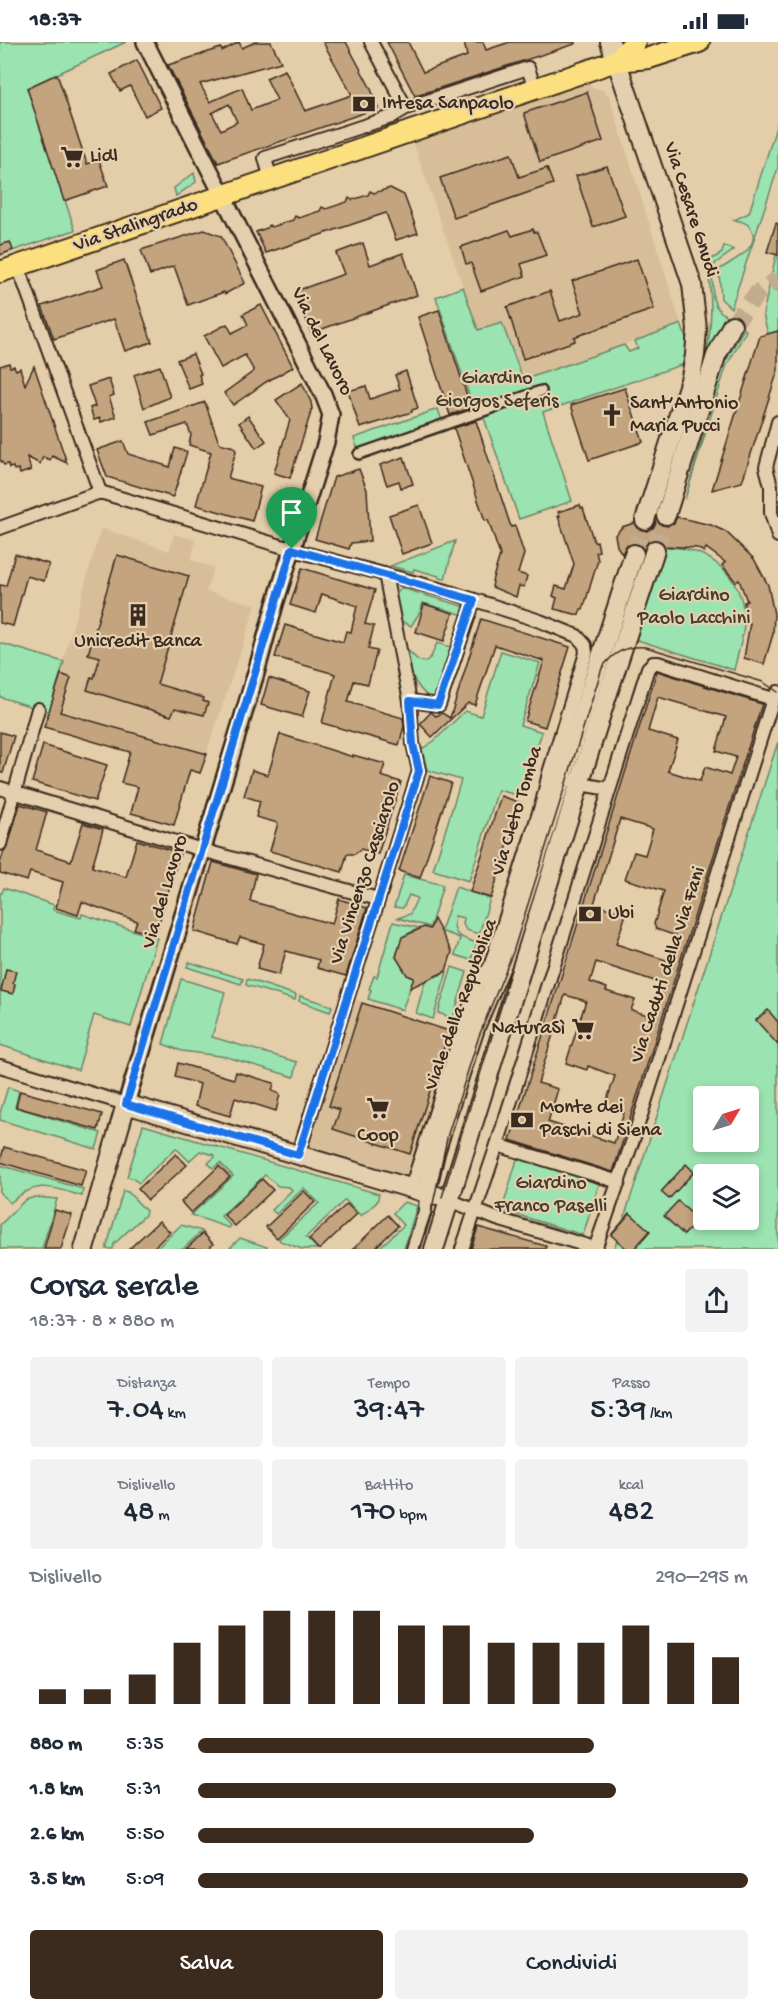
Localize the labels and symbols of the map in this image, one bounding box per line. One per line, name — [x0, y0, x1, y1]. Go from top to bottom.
bank icon: Intesa Sanpaolo — [351, 91, 377, 117]
place label: Intesa Sanpaolo — [382, 93, 514, 116]
street label: Via Cesare Gnudi — [657, 139, 723, 280]
supermarket icon: Lidl — [59, 144, 85, 170]
place label: Lidl — [90, 146, 118, 169]
street label: Via Stalingrado — [70, 194, 201, 258]
street label: Via del Lavoro — [284, 283, 357, 400]
park label: Giardino Giorgos Seferis — [435, 368, 559, 414]
place label: Sant’Antonio Maria Pucci — [630, 393, 738, 439]
church icon: Sant’Antonio Maria Pucci — [599, 402, 625, 428]
pin — [266, 487, 317, 549]
park label: Giardino Paolo Lacchini — [637, 585, 750, 631]
building icon: Unicredit Banca — [125, 602, 151, 628]
place label: Unicredit Banca — [74, 631, 203, 654]
street label: Via Cleto Tomba — [487, 743, 549, 879]
street label: Via Vincenzo Casciarolo — [325, 779, 406, 968]
street label: Via del Lavoro — [138, 832, 194, 953]
street label: Via Caduti della Via Fani — [626, 864, 712, 1067]
bank icon: Ubi — [577, 901, 603, 927]
place label: Ubi — [608, 903, 634, 926]
street label: Viale della Repubblica — [420, 915, 504, 1095]
supermarket icon: NaturaSì — [570, 1016, 596, 1042]
place label: NaturaSì — [491, 1018, 565, 1041]
north arrow — [693, 1086, 759, 1152]
supermarket icon: Coop — [365, 1095, 391, 1121]
place label: Monte dei Paschi di Siena — [539, 1097, 662, 1143]
bank icon: Monte dei Paschi di Siena — [509, 1107, 535, 1133]
place label: Coop — [357, 1125, 399, 1148]
park label: Giardino Franco Paselli — [494, 1173, 607, 1219]

